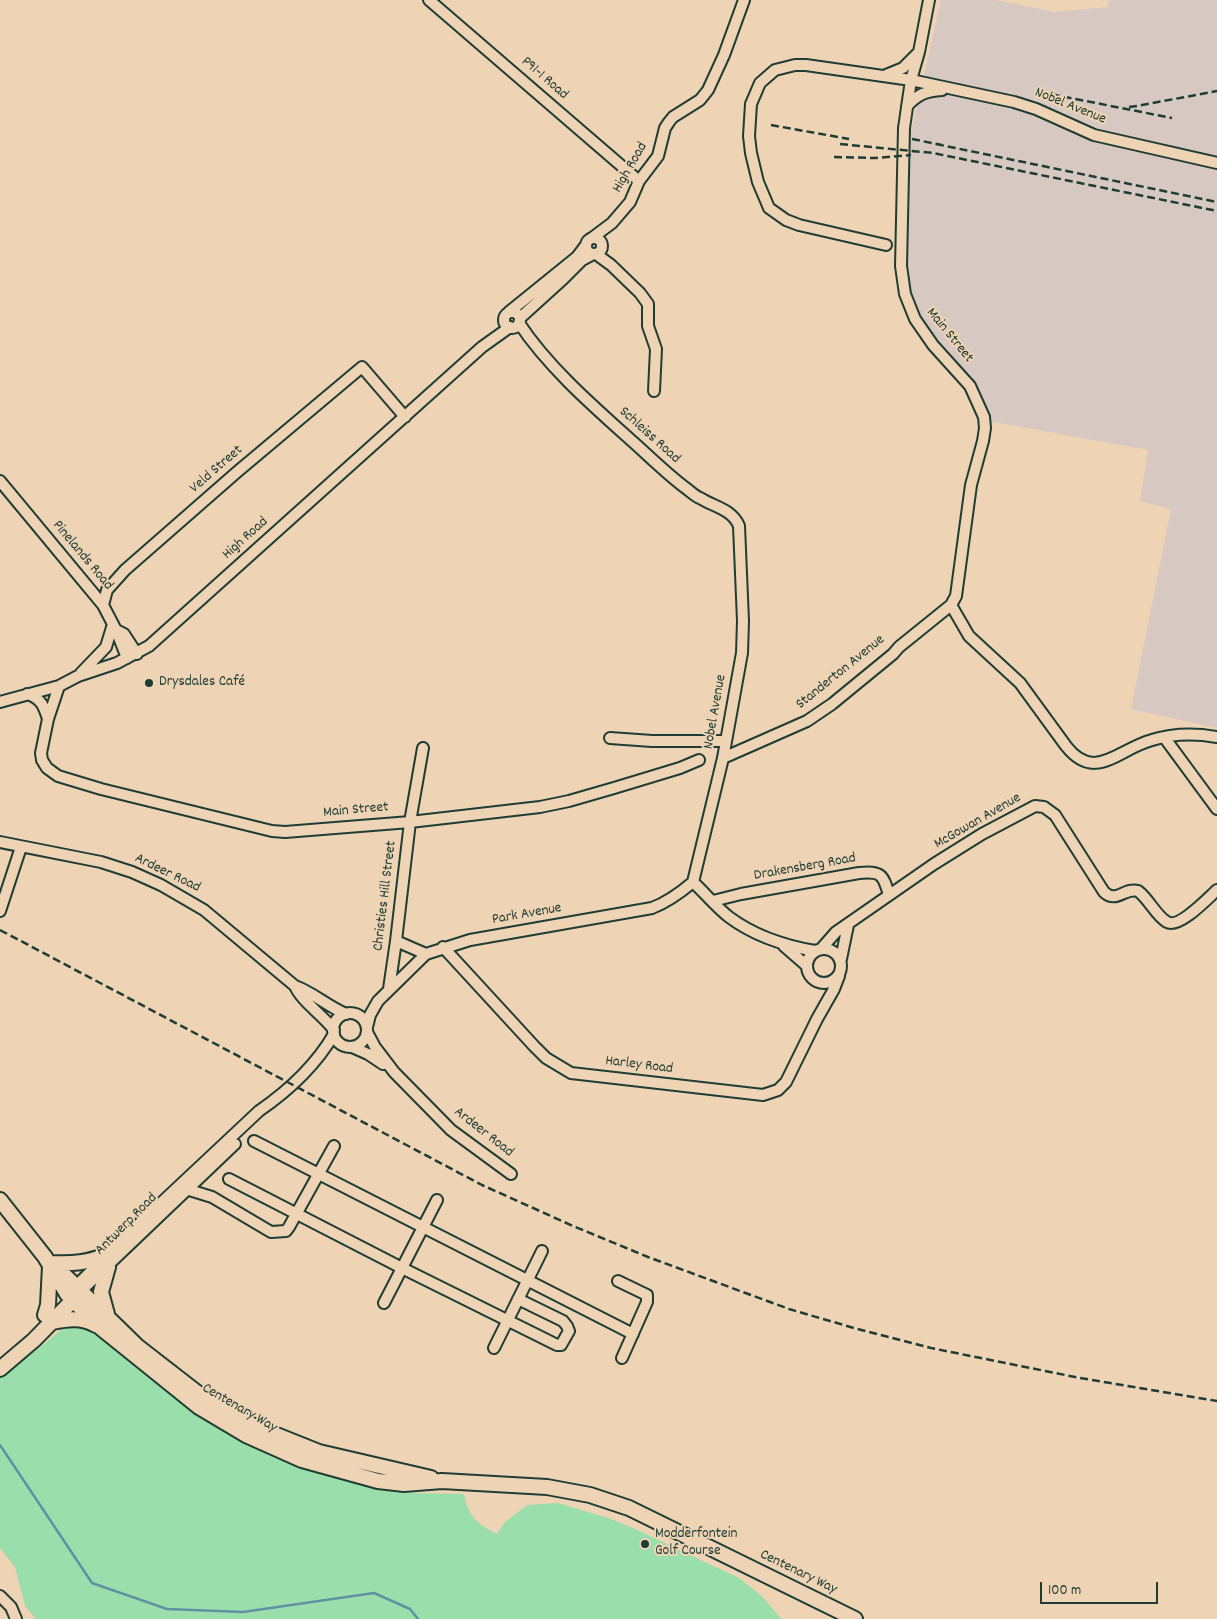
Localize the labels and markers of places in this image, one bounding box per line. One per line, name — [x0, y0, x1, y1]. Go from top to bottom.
place label: Drysdales Café — [159, 674, 245, 692]
marker: Drysdales Café — [143, 677, 155, 689]
place label: Modderfontein Golf Course — [655, 1526, 737, 1561]
marker: Modderfontein Golf Course — [639, 1538, 651, 1550]

